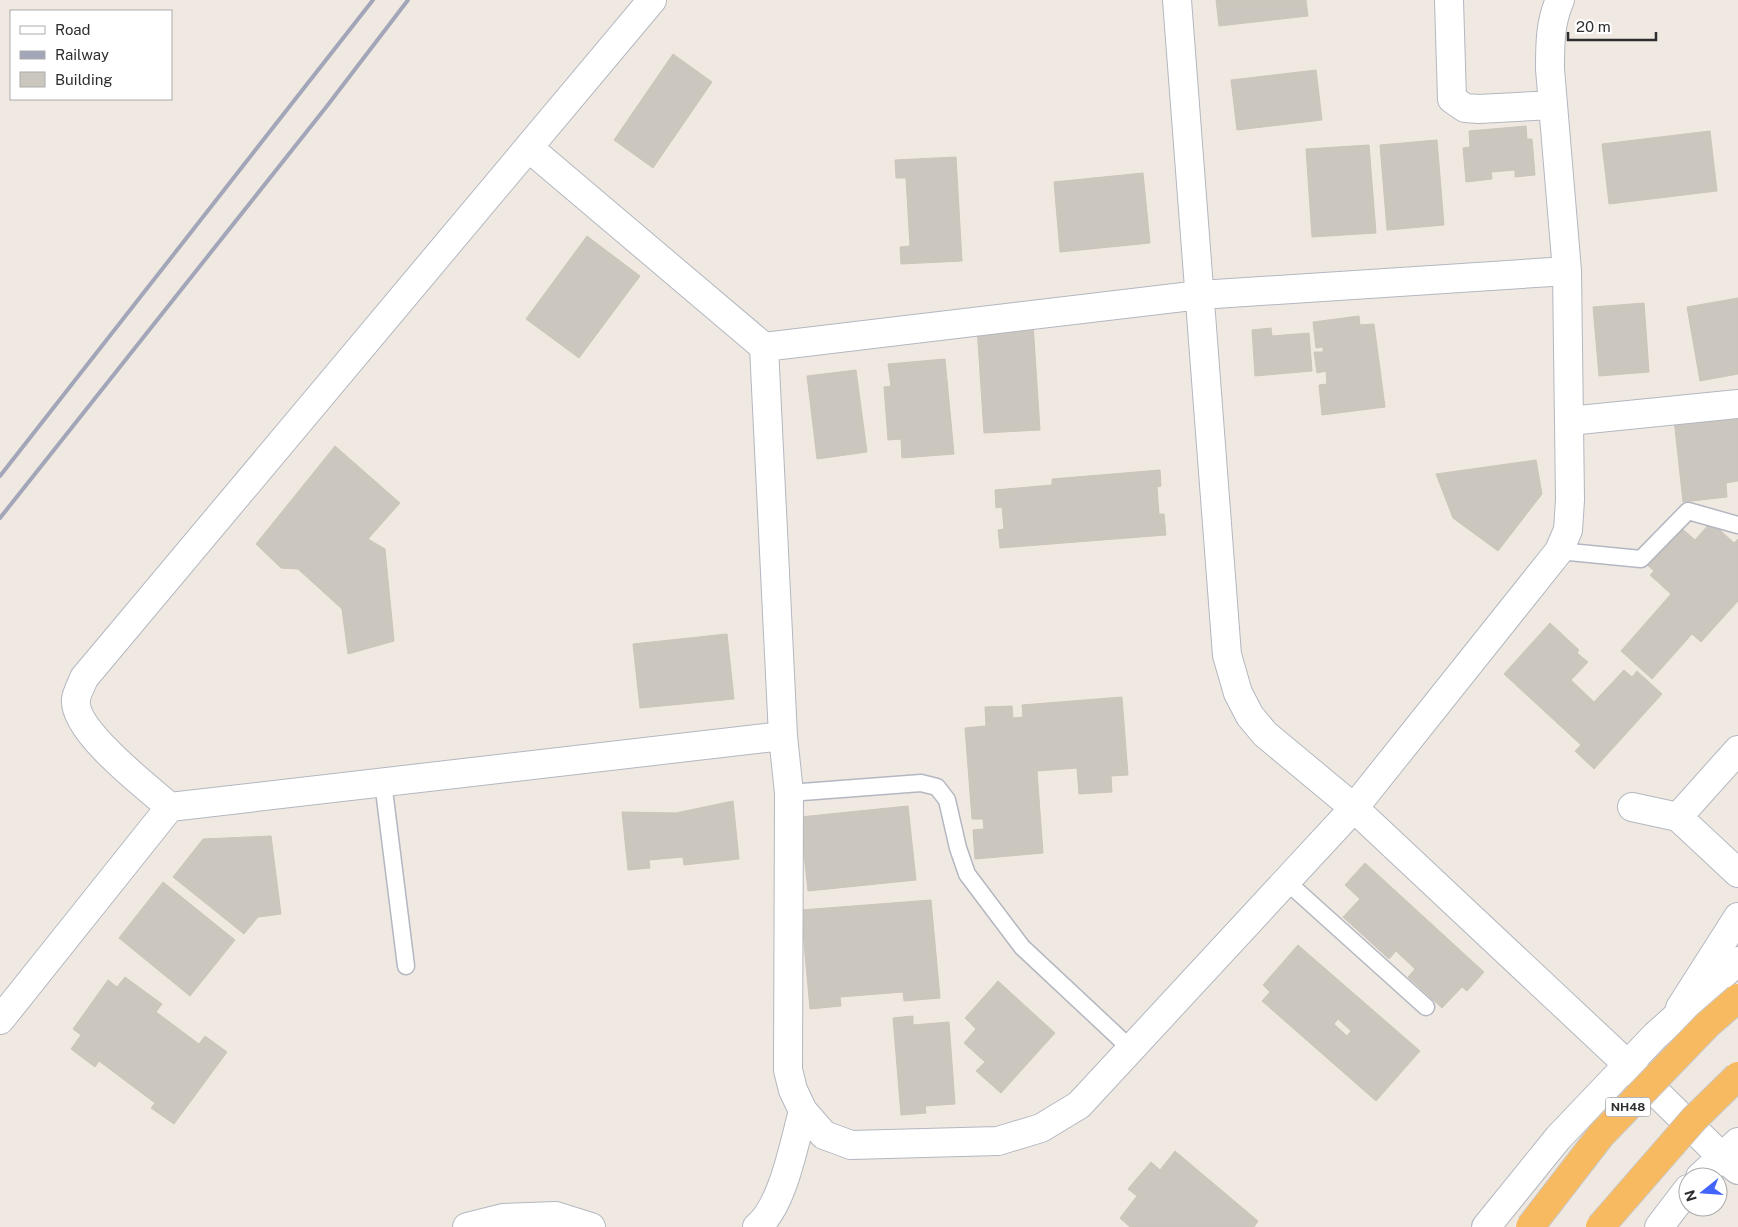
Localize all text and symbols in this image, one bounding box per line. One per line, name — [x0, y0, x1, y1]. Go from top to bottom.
legend — [10, 10, 172, 100]
scale bar — [1568, 10, 1656, 42]
text: 20 m — [1576, 18, 1611, 35]
text: Road — [55, 21, 91, 38]
text: Railway — [55, 46, 109, 63]
text: Building — [55, 71, 113, 88]
road number: NH48 — [1606, 1098, 1650, 1116]
north arrow — [1678, 1167, 1728, 1217]
text: N — [1681, 1188, 1700, 1203]

